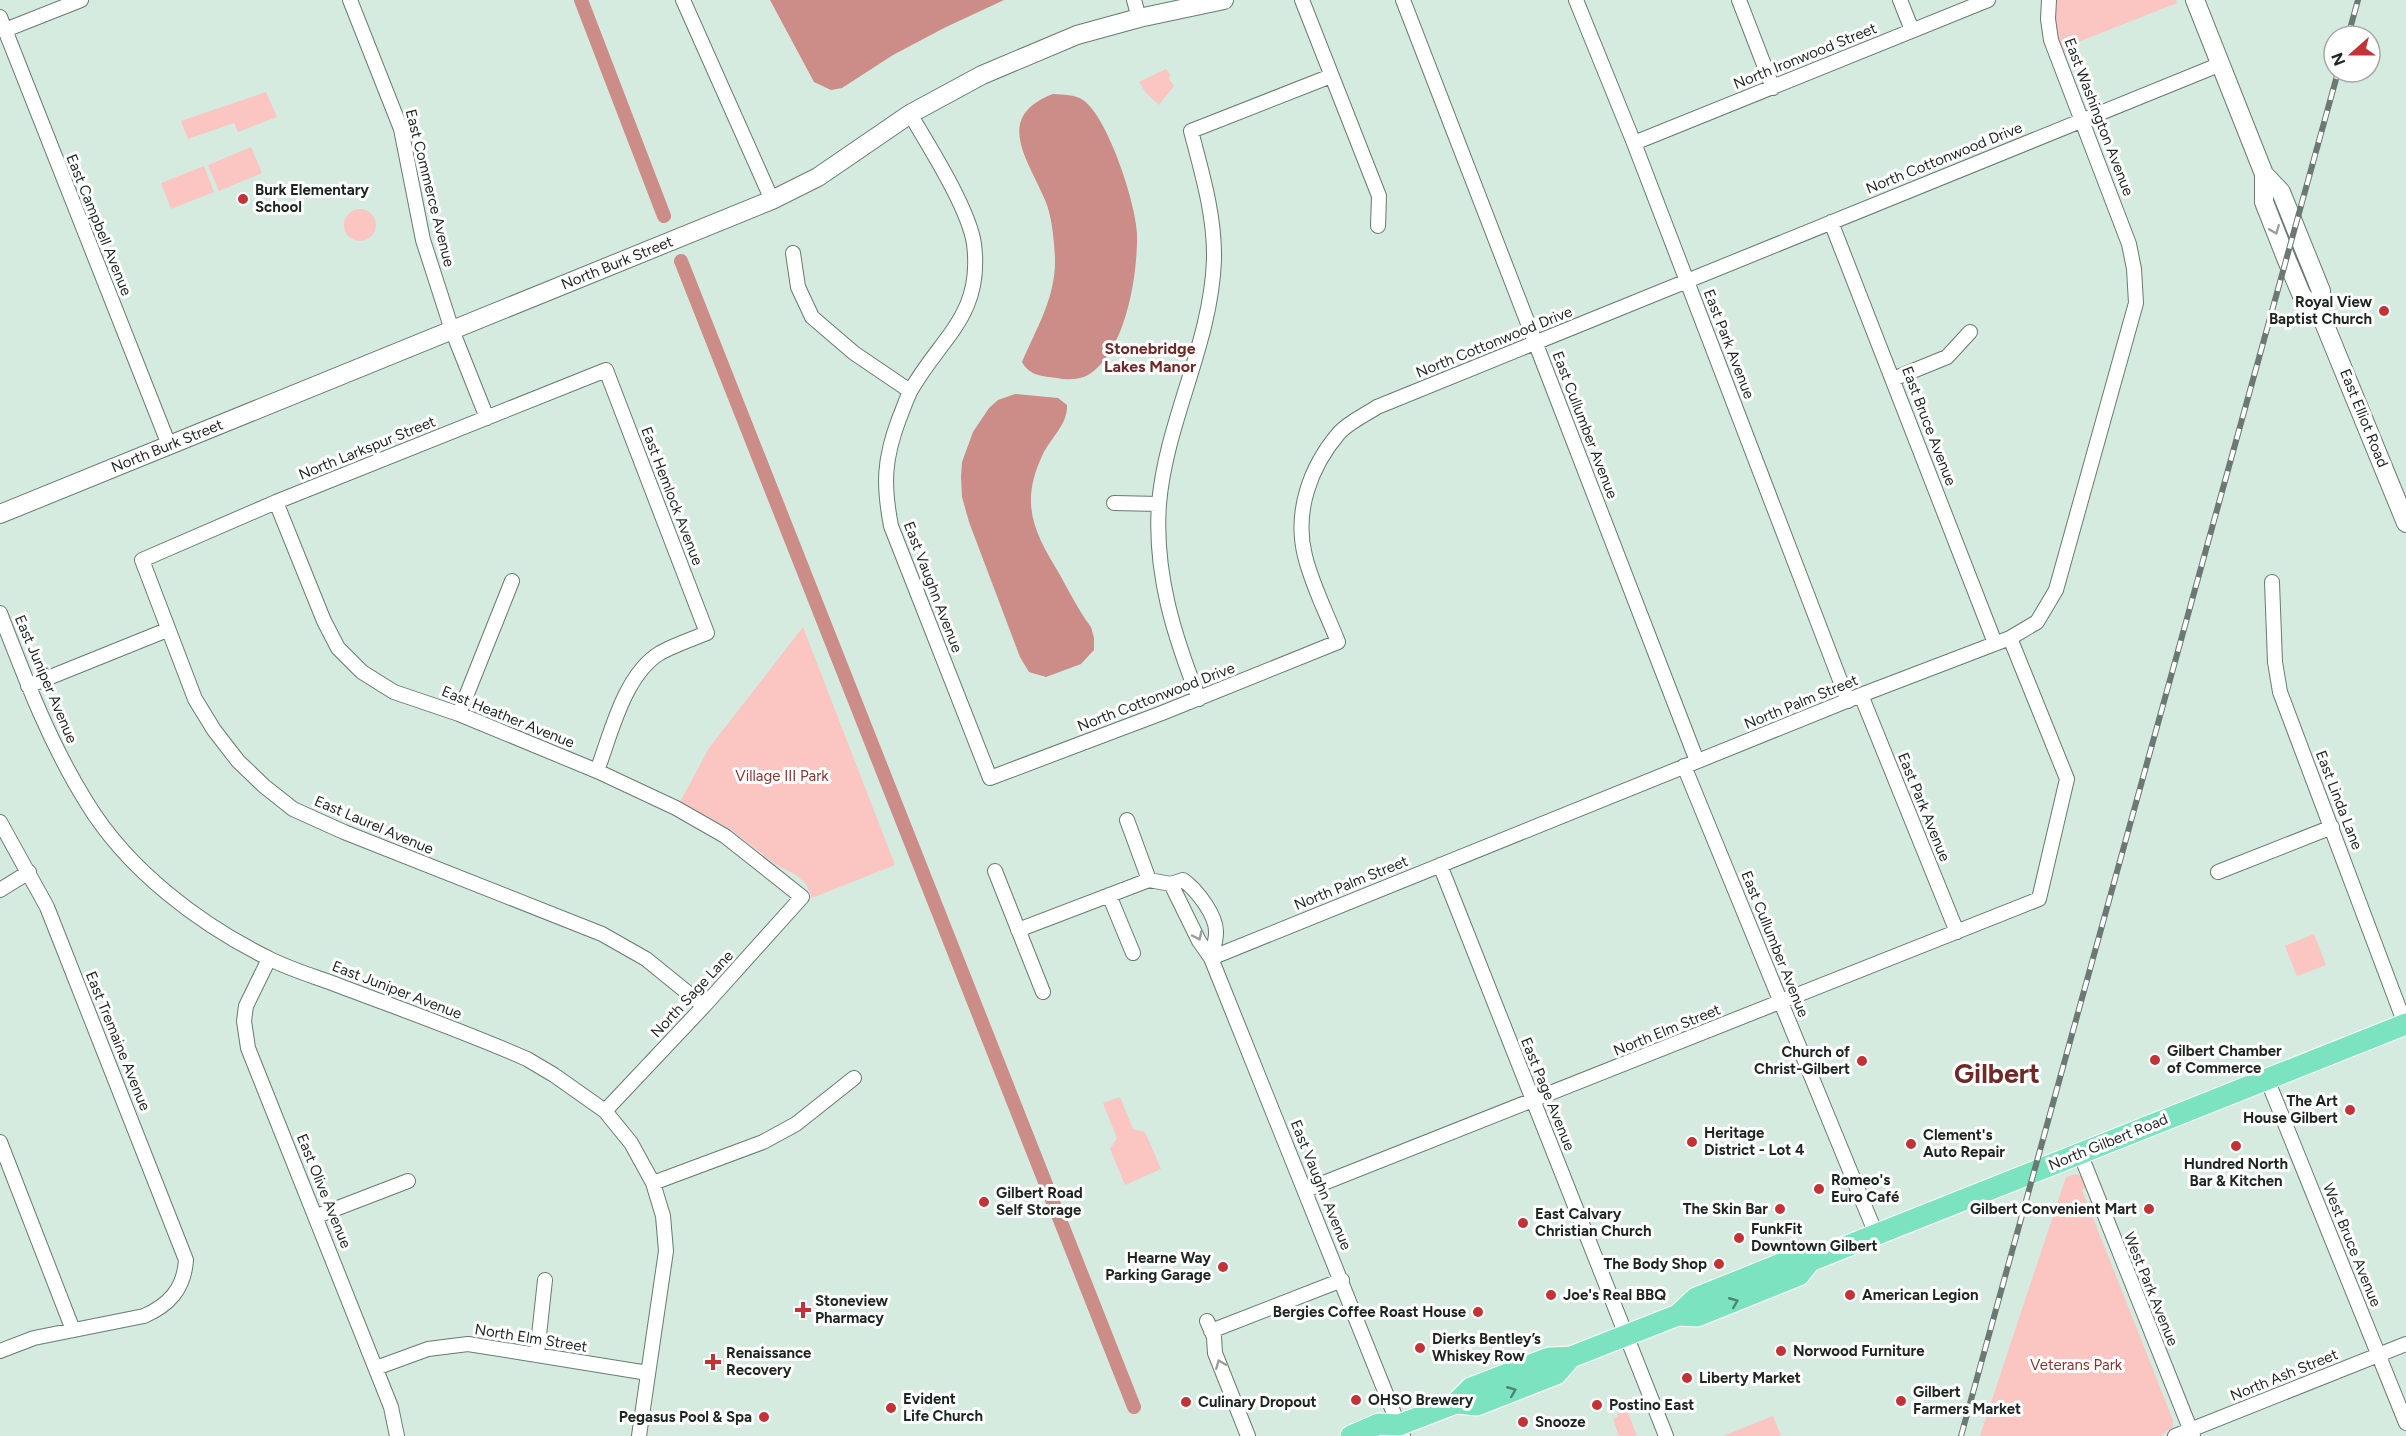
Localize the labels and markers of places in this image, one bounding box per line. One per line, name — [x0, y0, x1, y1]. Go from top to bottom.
place label: Burk Elementary School — [255, 181, 369, 216]
marker: Burk Elementary School — [236, 192, 250, 206]
place label: Royal View Baptist Church — [2269, 293, 2372, 328]
marker: Royal View Baptist Church — [2377, 304, 2391, 318]
place label: Gilbert Chamber of Commerce — [2167, 1042, 2282, 1077]
place label: Church of Christ-Gilbert — [1754, 1043, 1850, 1078]
marker: Gilbert Chamber of Commerce — [2148, 1053, 2162, 1067]
marker: Church of Christ-Gilbert — [1855, 1054, 1869, 1068]
place label: The Art House Gilbert — [2243, 1092, 2338, 1127]
marker: The Art House Gilbert — [2343, 1103, 2357, 1117]
place label: Heritage District - Lot 4 — [1704, 1124, 1805, 1159]
place label: Clement's Auto Repair — [1923, 1126, 2005, 1161]
marker: Heritage District - Lot 4 — [1685, 1135, 1699, 1149]
marker: Clement's Auto Repair — [1904, 1137, 1918, 1151]
marker: Hundred North Bar & Kitchen — [2229, 1139, 2243, 1153]
place label: Hundred North Bar & Kitchen — [2184, 1155, 2288, 1190]
place label: Romeo's Euro Café — [1831, 1171, 1900, 1206]
marker: Romeo's Euro Café — [1812, 1182, 1826, 1196]
place label: Gilbert Road Self Storage — [996, 1184, 1083, 1219]
marker: Gilbert Road Self Storage — [977, 1195, 991, 1209]
place label: The Skin Bar — [1683, 1200, 1768, 1218]
place label: Gilbert Convenient Mart — [1970, 1200, 2137, 1218]
marker: The Skin Bar — [1773, 1202, 1787, 1216]
marker: Gilbert Convenient Mart — [2142, 1202, 2156, 1216]
place label: East Calvary Christian Church — [1535, 1205, 1651, 1240]
marker: East Calvary Christian Church — [1516, 1216, 1530, 1230]
place label: FunkFit Downtown Gilbert — [1751, 1220, 1878, 1255]
marker: FunkFit Downtown Gilbert — [1732, 1231, 1746, 1245]
place label: Hearne Way Parking Garage — [1105, 1249, 1212, 1284]
place label: The Body Shop — [1603, 1255, 1707, 1273]
marker: The Body Shop — [1712, 1257, 1726, 1271]
marker: Hearne Way Parking Garage — [1216, 1260, 1230, 1274]
place label: Joe's Real BBQ — [1563, 1286, 1666, 1304]
place label: American Legion — [1862, 1286, 1979, 1304]
marker: Joe's Real BBQ — [1544, 1288, 1558, 1302]
marker: American Legion — [1843, 1288, 1857, 1302]
place label: Stoneview Pharmacy — [815, 1292, 888, 1327]
marker: Stoneview Pharmacy — [796, 1303, 810, 1317]
place label: Bergies Coffee Roast House — [1273, 1303, 1467, 1321]
marker: Bergies Coffee Roast House — [1471, 1305, 1485, 1319]
place label: Dierks Bentley’s Whiskey Row — [1432, 1330, 1541, 1365]
marker: Dierks Bentley’s Whiskey Row — [1413, 1341, 1427, 1355]
place label: Norwood Furniture — [1793, 1342, 1925, 1360]
place label: Renaissance Recovery — [726, 1344, 812, 1379]
marker: Norwood Furniture — [1774, 1344, 1788, 1358]
marker: Renaissance Recovery — [704, 1353, 722, 1371]
place label: Liberty Market — [1699, 1369, 1801, 1387]
marker: Liberty Market — [1680, 1371, 1694, 1385]
place label: Gilbert Farmers Market — [1913, 1383, 2021, 1418]
place label: Evident Life Church — [903, 1390, 983, 1425]
place label: OHSO Brewery — [1368, 1391, 1474, 1409]
place label: Culinary Dropout — [1198, 1393, 1317, 1411]
marker: OHSO Brewery — [1349, 1393, 1363, 1407]
marker: Gilbert Farmers Market — [1894, 1394, 1908, 1408]
marker: Culinary Dropout — [1179, 1395, 1193, 1409]
place label: Postino East — [1609, 1396, 1694, 1414]
marker: Postino East — [1590, 1398, 1604, 1412]
marker: Evident Life Church — [884, 1401, 898, 1415]
place label: Pegasus Pool & Spa — [619, 1408, 752, 1426]
marker: Pegasus Pool & Spa — [757, 1410, 771, 1424]
place label: Snooze — [1535, 1413, 1586, 1431]
marker: Snooze — [1516, 1415, 1530, 1429]

